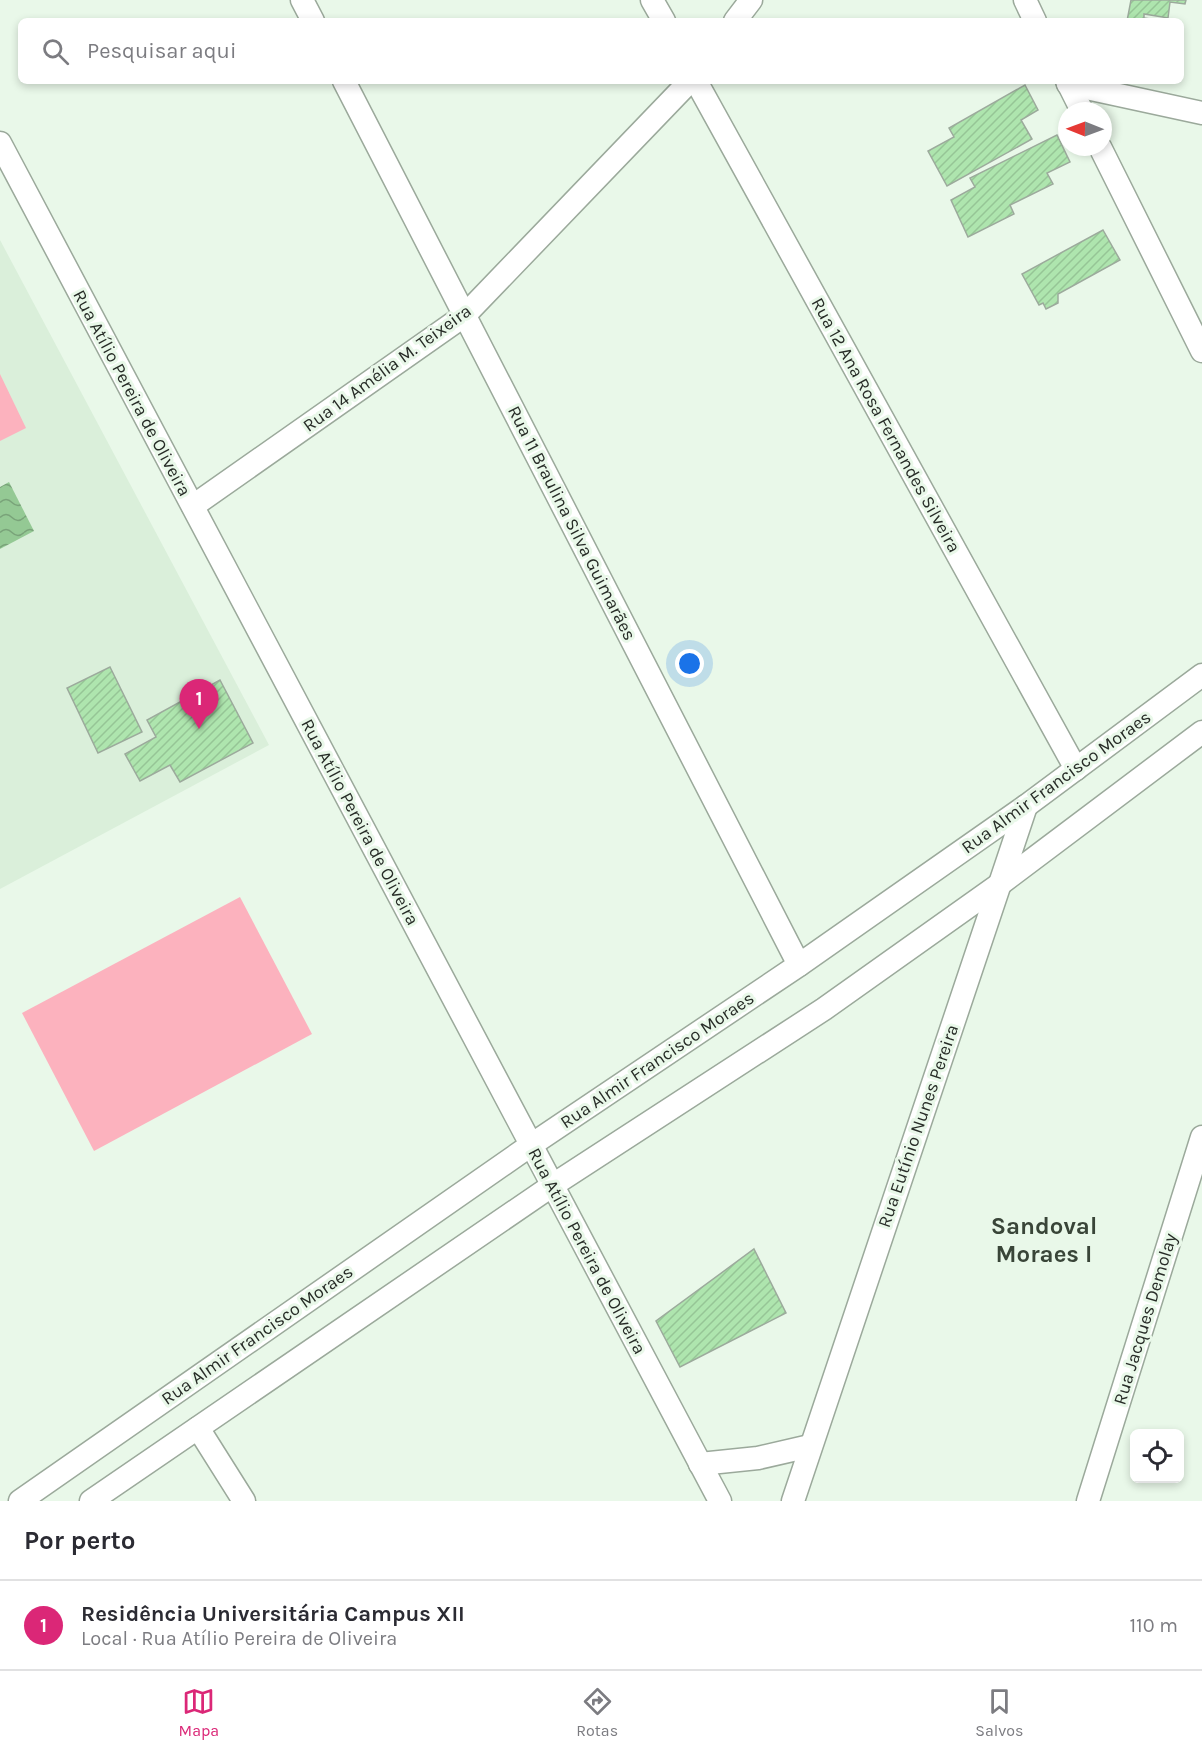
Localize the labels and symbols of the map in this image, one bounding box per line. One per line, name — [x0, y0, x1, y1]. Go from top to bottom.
north arrow — [1058, 102, 1112, 156]
street label: Rua Atílio Pereira de Oliveira — [68, 286, 196, 500]
street label: Rua 12 Ana Rosa Fernandes Silveira — [807, 294, 965, 556]
street label: Rua 14 Amélia M. Teixeira — [299, 300, 475, 436]
street label: Rua 11 Braulina Silva Guimarães — [503, 402, 641, 644]
your location — [675, 649, 704, 678]
pin: 1 — [180, 680, 218, 729]
street label: Rua Almir Francisco Moraes — [957, 706, 1155, 858]
street label: Rua Atílio Pereira de Oliveira — [296, 715, 424, 929]
street label: Rua Almir Francisco Moraes — [556, 987, 758, 1133]
street label: Rua Eutínio Nunes Pereira — [873, 1022, 963, 1230]
street label: Rua Atílio Pereira de Oliveira — [523, 1144, 651, 1358]
district label: Sandoval Moraes I — [991, 1212, 1097, 1268]
street label: Rua Jacques Demolay — [1108, 1230, 1182, 1407]
street label: Rua Almir Francisco Moraes — [157, 1260, 357, 1410]

